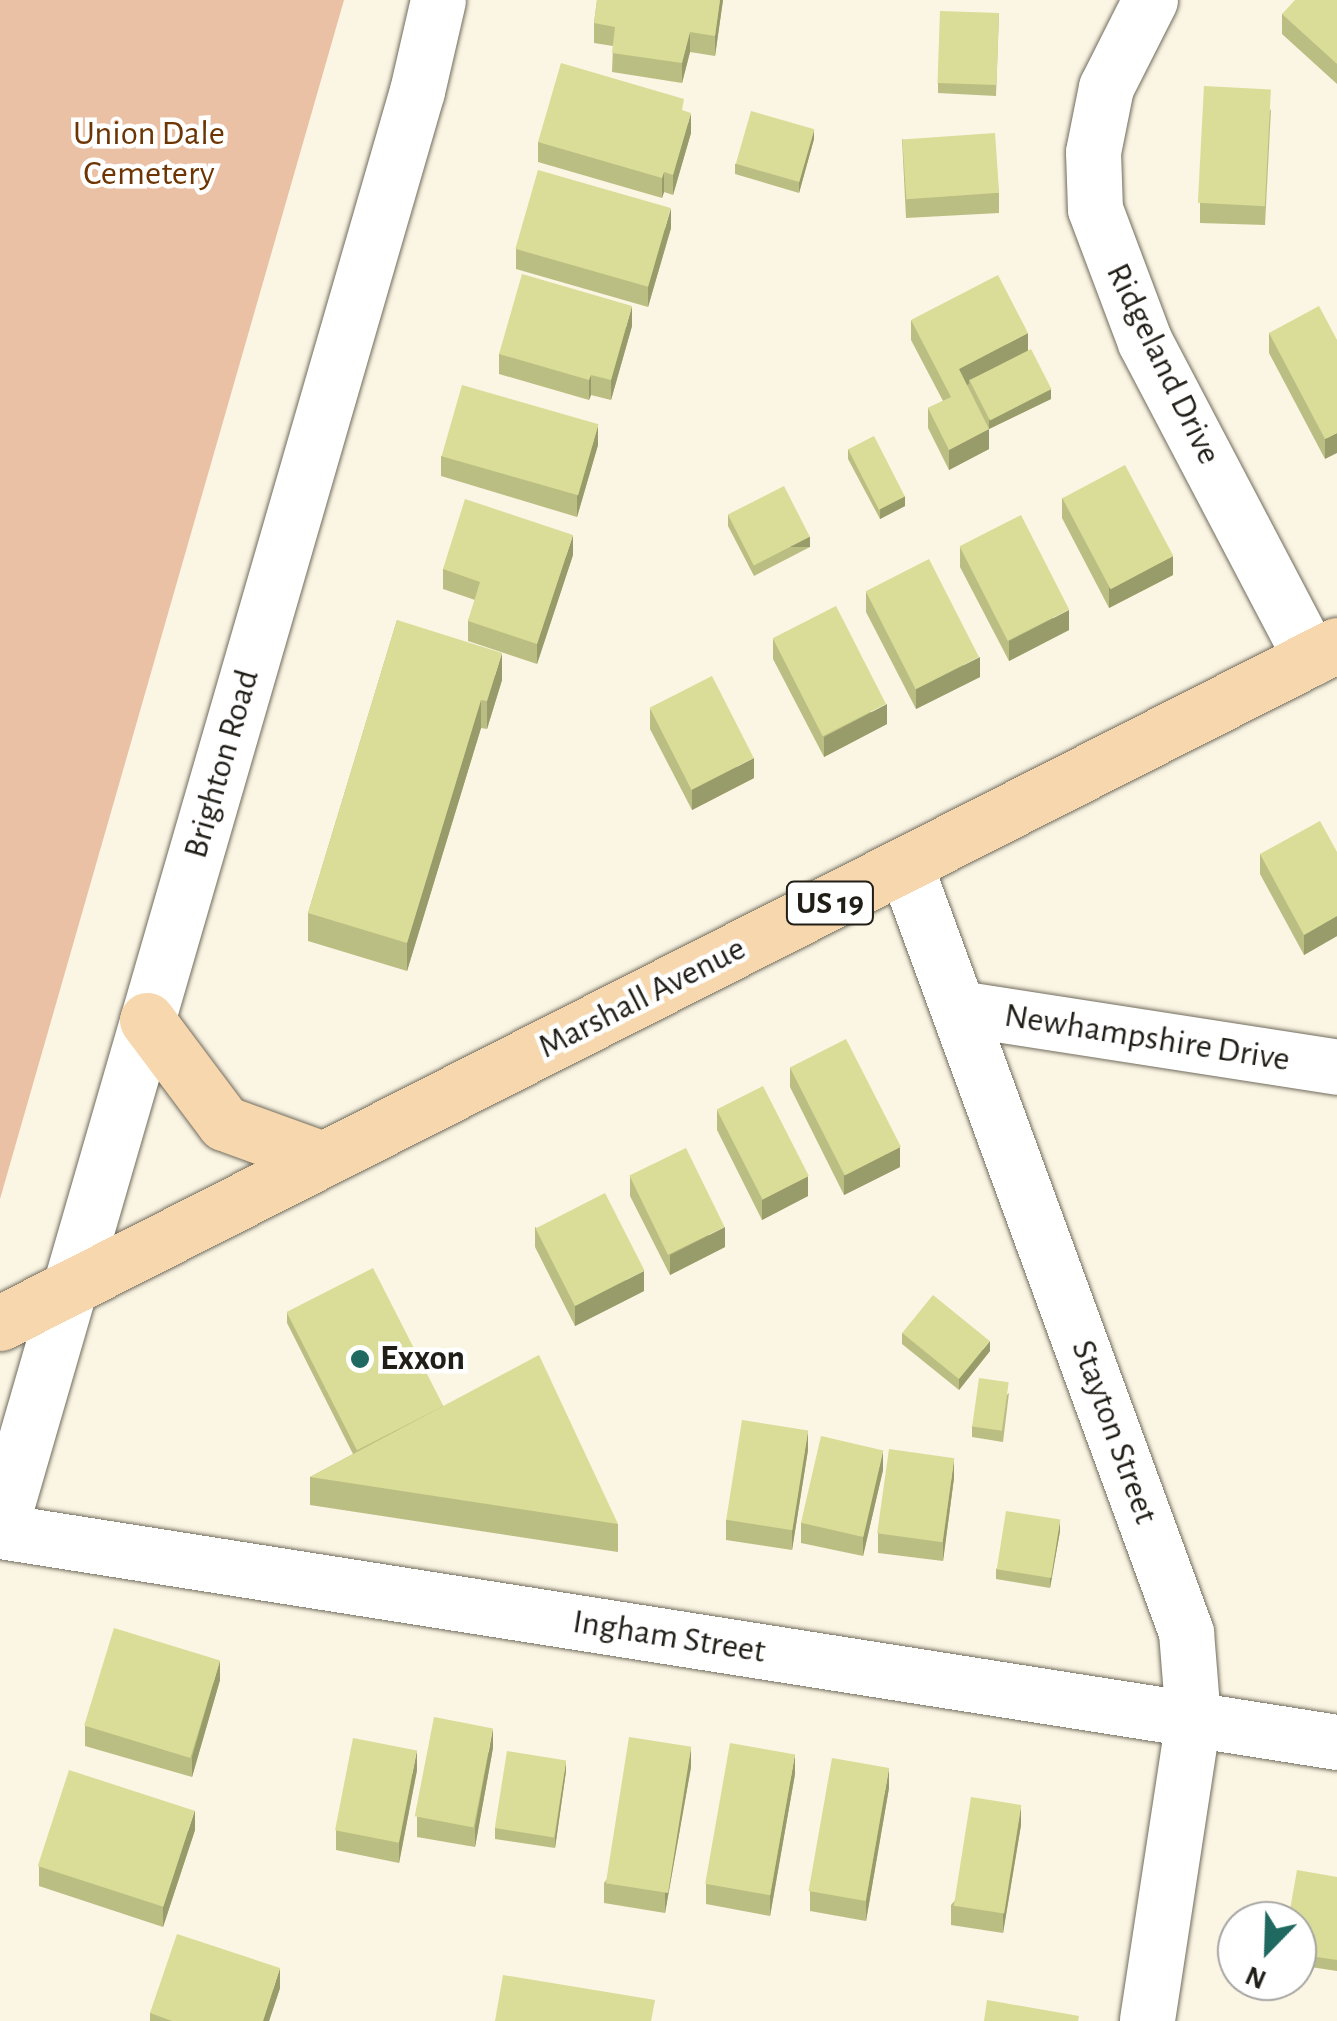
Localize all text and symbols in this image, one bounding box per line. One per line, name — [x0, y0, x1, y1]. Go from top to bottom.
park label: Union Dale Cemetery — [73, 113, 225, 195]
street label: Ridgeland Drive — [1096, 257, 1230, 471]
street label: Brighton Road — [175, 665, 269, 863]
road number: US 19 — [785, 876, 875, 930]
street label: Marshall Avenue — [531, 928, 753, 1068]
street label: Newhampshire Drive — [1001, 995, 1293, 1081]
street label: Stayton Street — [1061, 1335, 1167, 1529]
place label: Exxon — [380, 1338, 465, 1380]
marker: Exxon — [349, 1348, 371, 1370]
street label: Ingham Street — [570, 1601, 768, 1673]
north arrow — [1217, 1901, 1317, 2001]
text: N — [1242, 1960, 1270, 1993]

